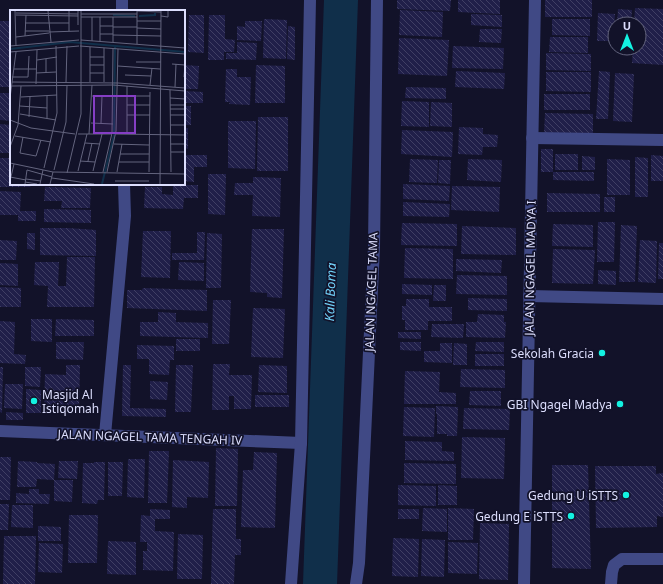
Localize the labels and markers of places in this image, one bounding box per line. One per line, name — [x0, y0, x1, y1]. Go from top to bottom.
place label: Sekolah Gracia — [511, 345, 594, 362]
marker: Sekolah Gracia — [597, 348, 607, 358]
place label: Masjid Al Istiqomah — [42, 386, 99, 417]
marker: Masjid Al Istiqomah — [29, 396, 39, 406]
place label: GBI Ngagel Madya — [507, 396, 612, 413]
marker: GBI Ngagel Madya — [615, 399, 625, 409]
place label: Gedung U iSTTS — [528, 487, 618, 504]
marker: Gedung U iSTTS — [621, 490, 631, 500]
place label: Gedung E iSTTS — [475, 508, 563, 525]
marker: Gedung E iSTTS — [566, 511, 576, 521]

